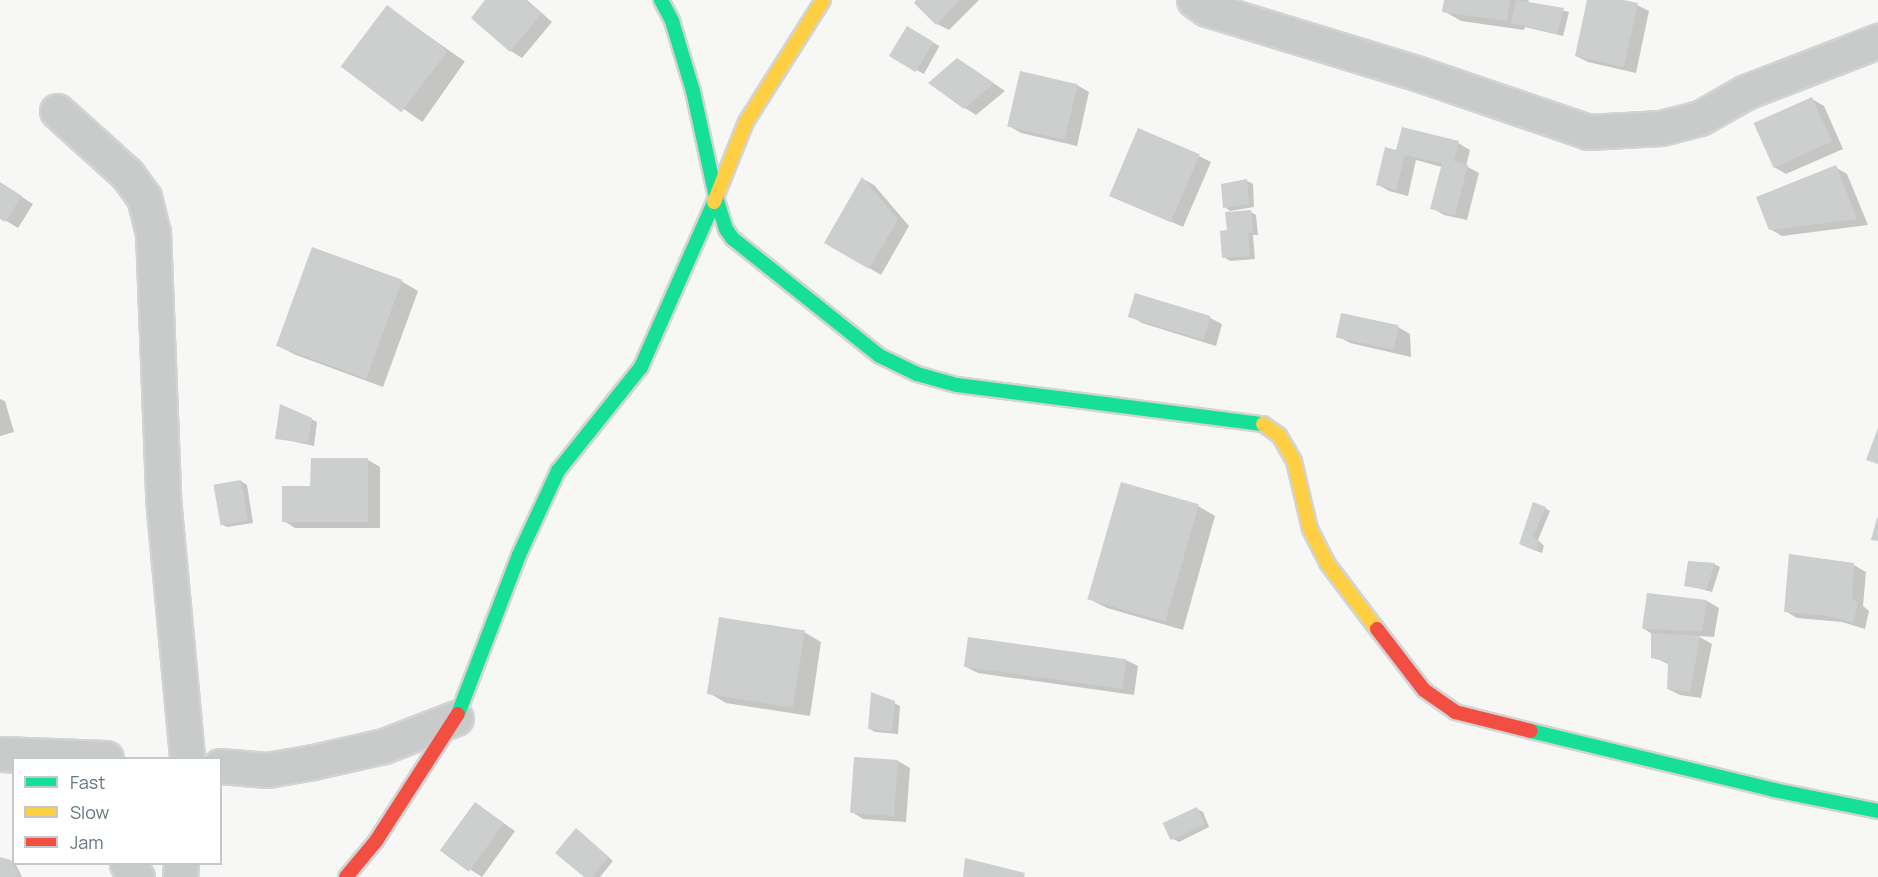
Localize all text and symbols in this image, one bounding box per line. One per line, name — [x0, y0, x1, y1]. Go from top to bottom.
legend — [12, 757, 222, 865]
text: Fast — [70, 770, 105, 794]
text: Slow — [70, 800, 109, 824]
text: Jam — [70, 830, 104, 854]

